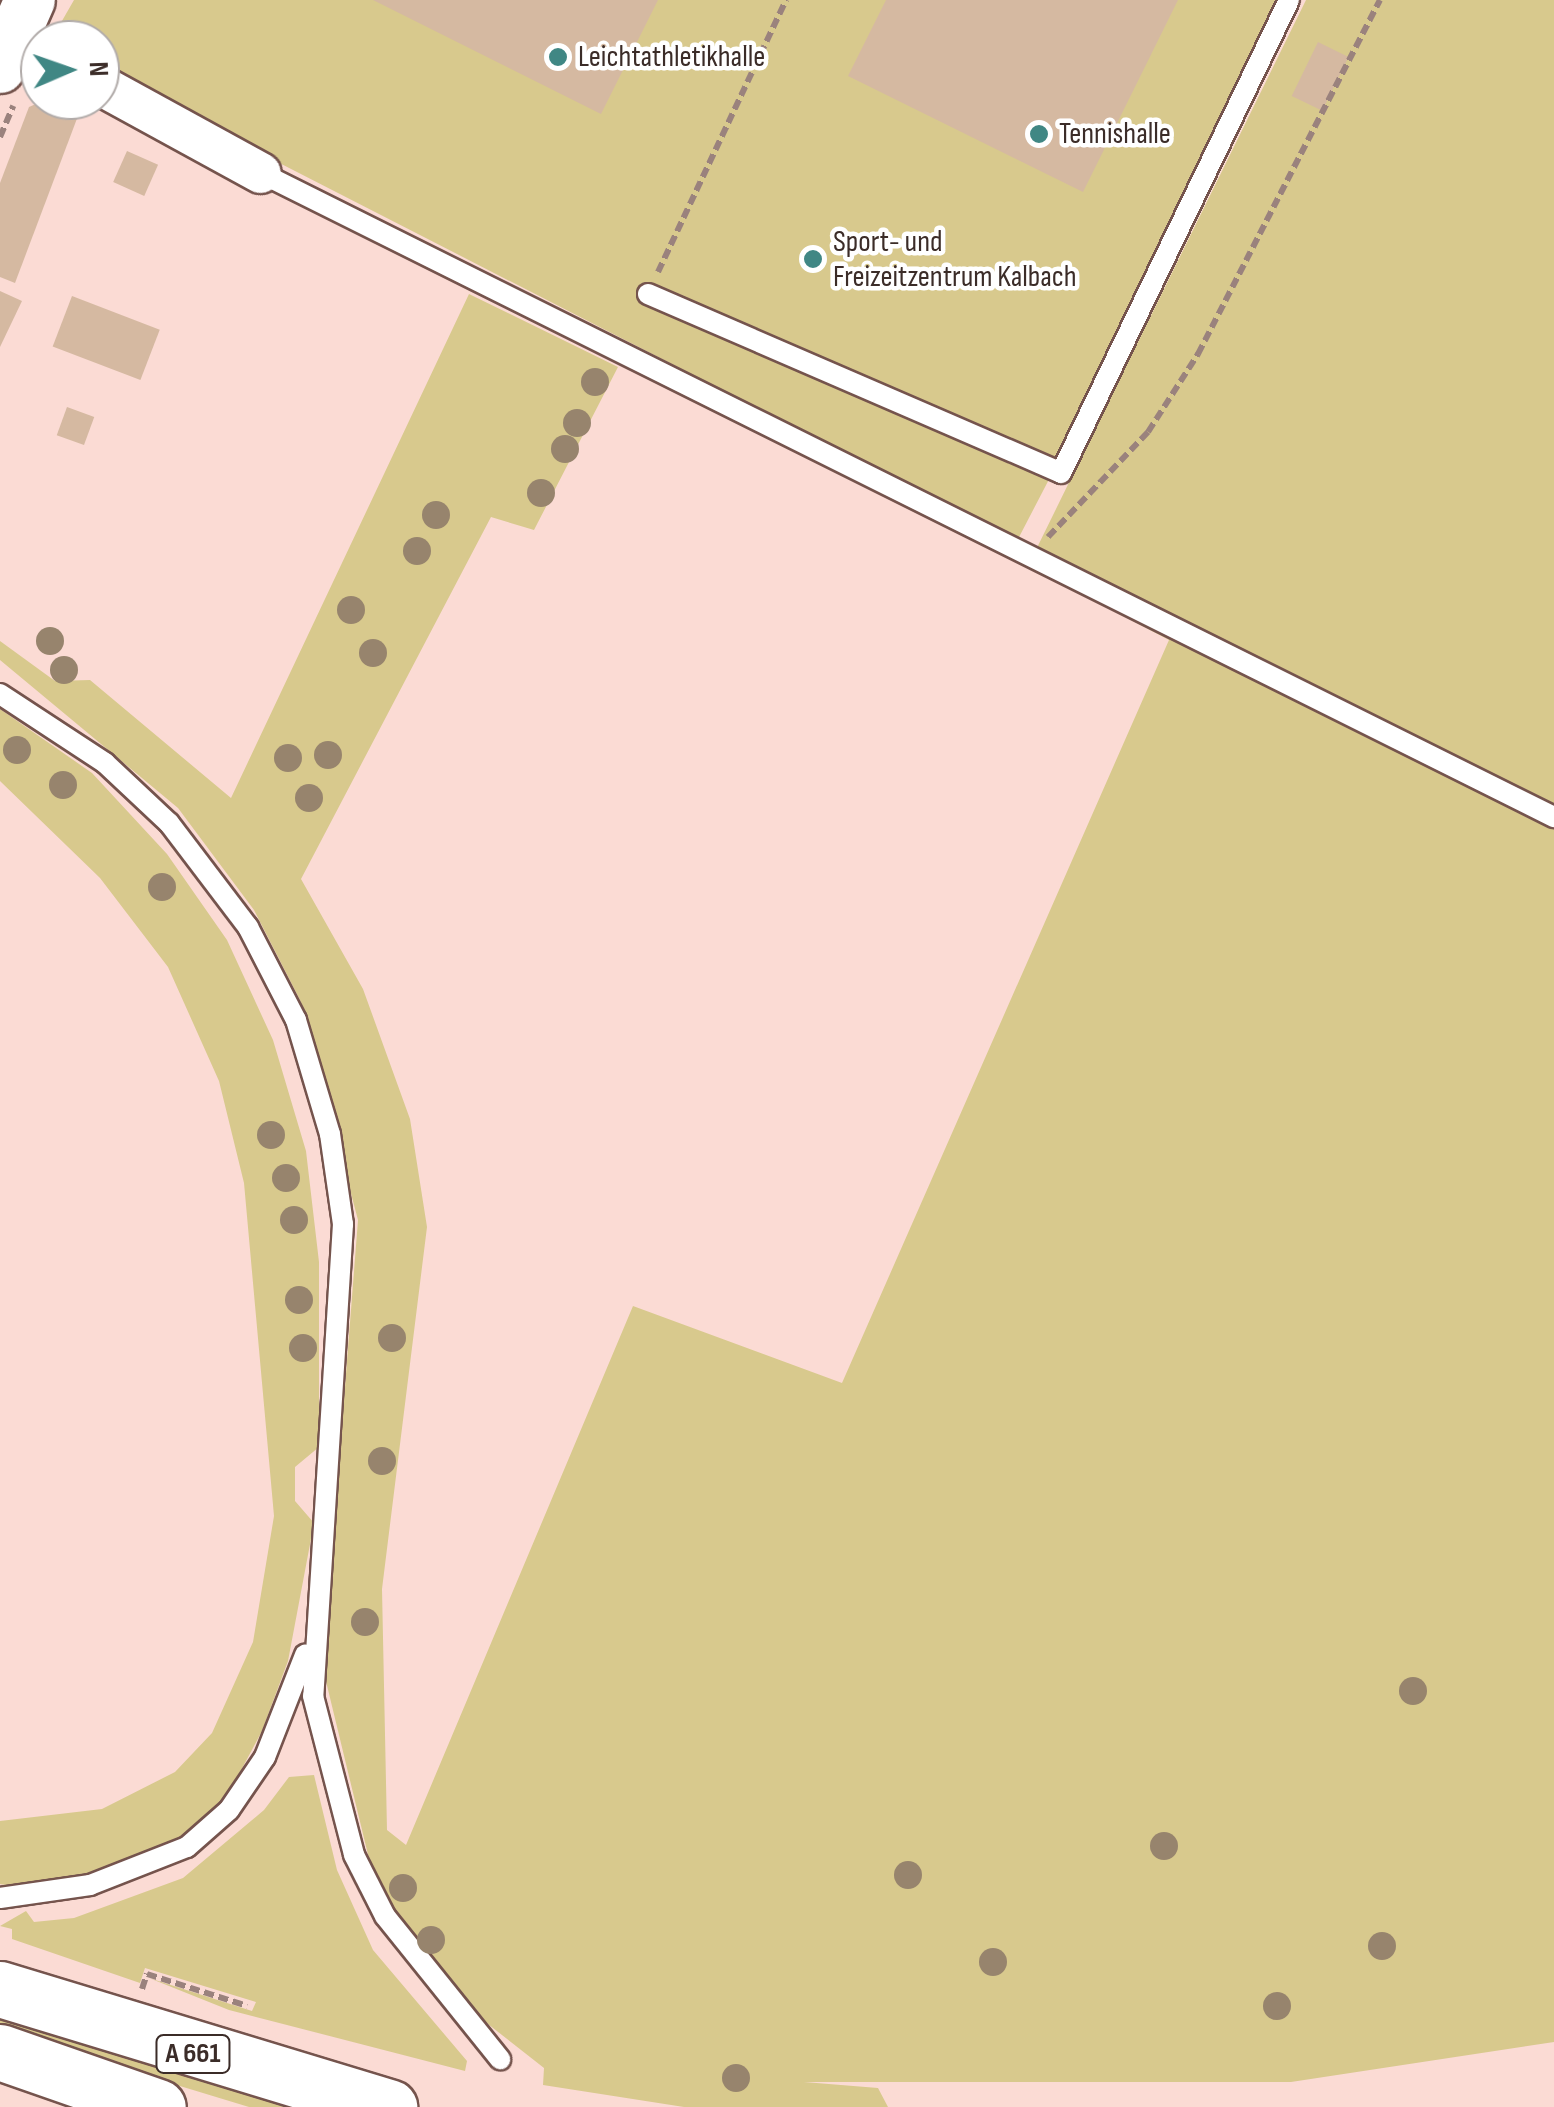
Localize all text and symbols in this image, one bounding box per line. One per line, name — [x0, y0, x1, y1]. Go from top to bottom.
north arrow — [20, 20, 120, 120]
place label: Leichtathletikhalle — [578, 39, 765, 75]
marker: Leichtathletikhalle — [547, 46, 569, 68]
text: N — [82, 61, 115, 77]
place label: Tennishalle — [1059, 116, 1171, 152]
marker: Tennishalle — [1028, 123, 1050, 145]
place label: Sport- und Freizeitzentrum Kalbach — [833, 224, 1077, 294]
marker: Sport- und Freizeitzentrum Kalbach — [802, 248, 824, 270]
road number: A 661 — [153, 2031, 233, 2077]

